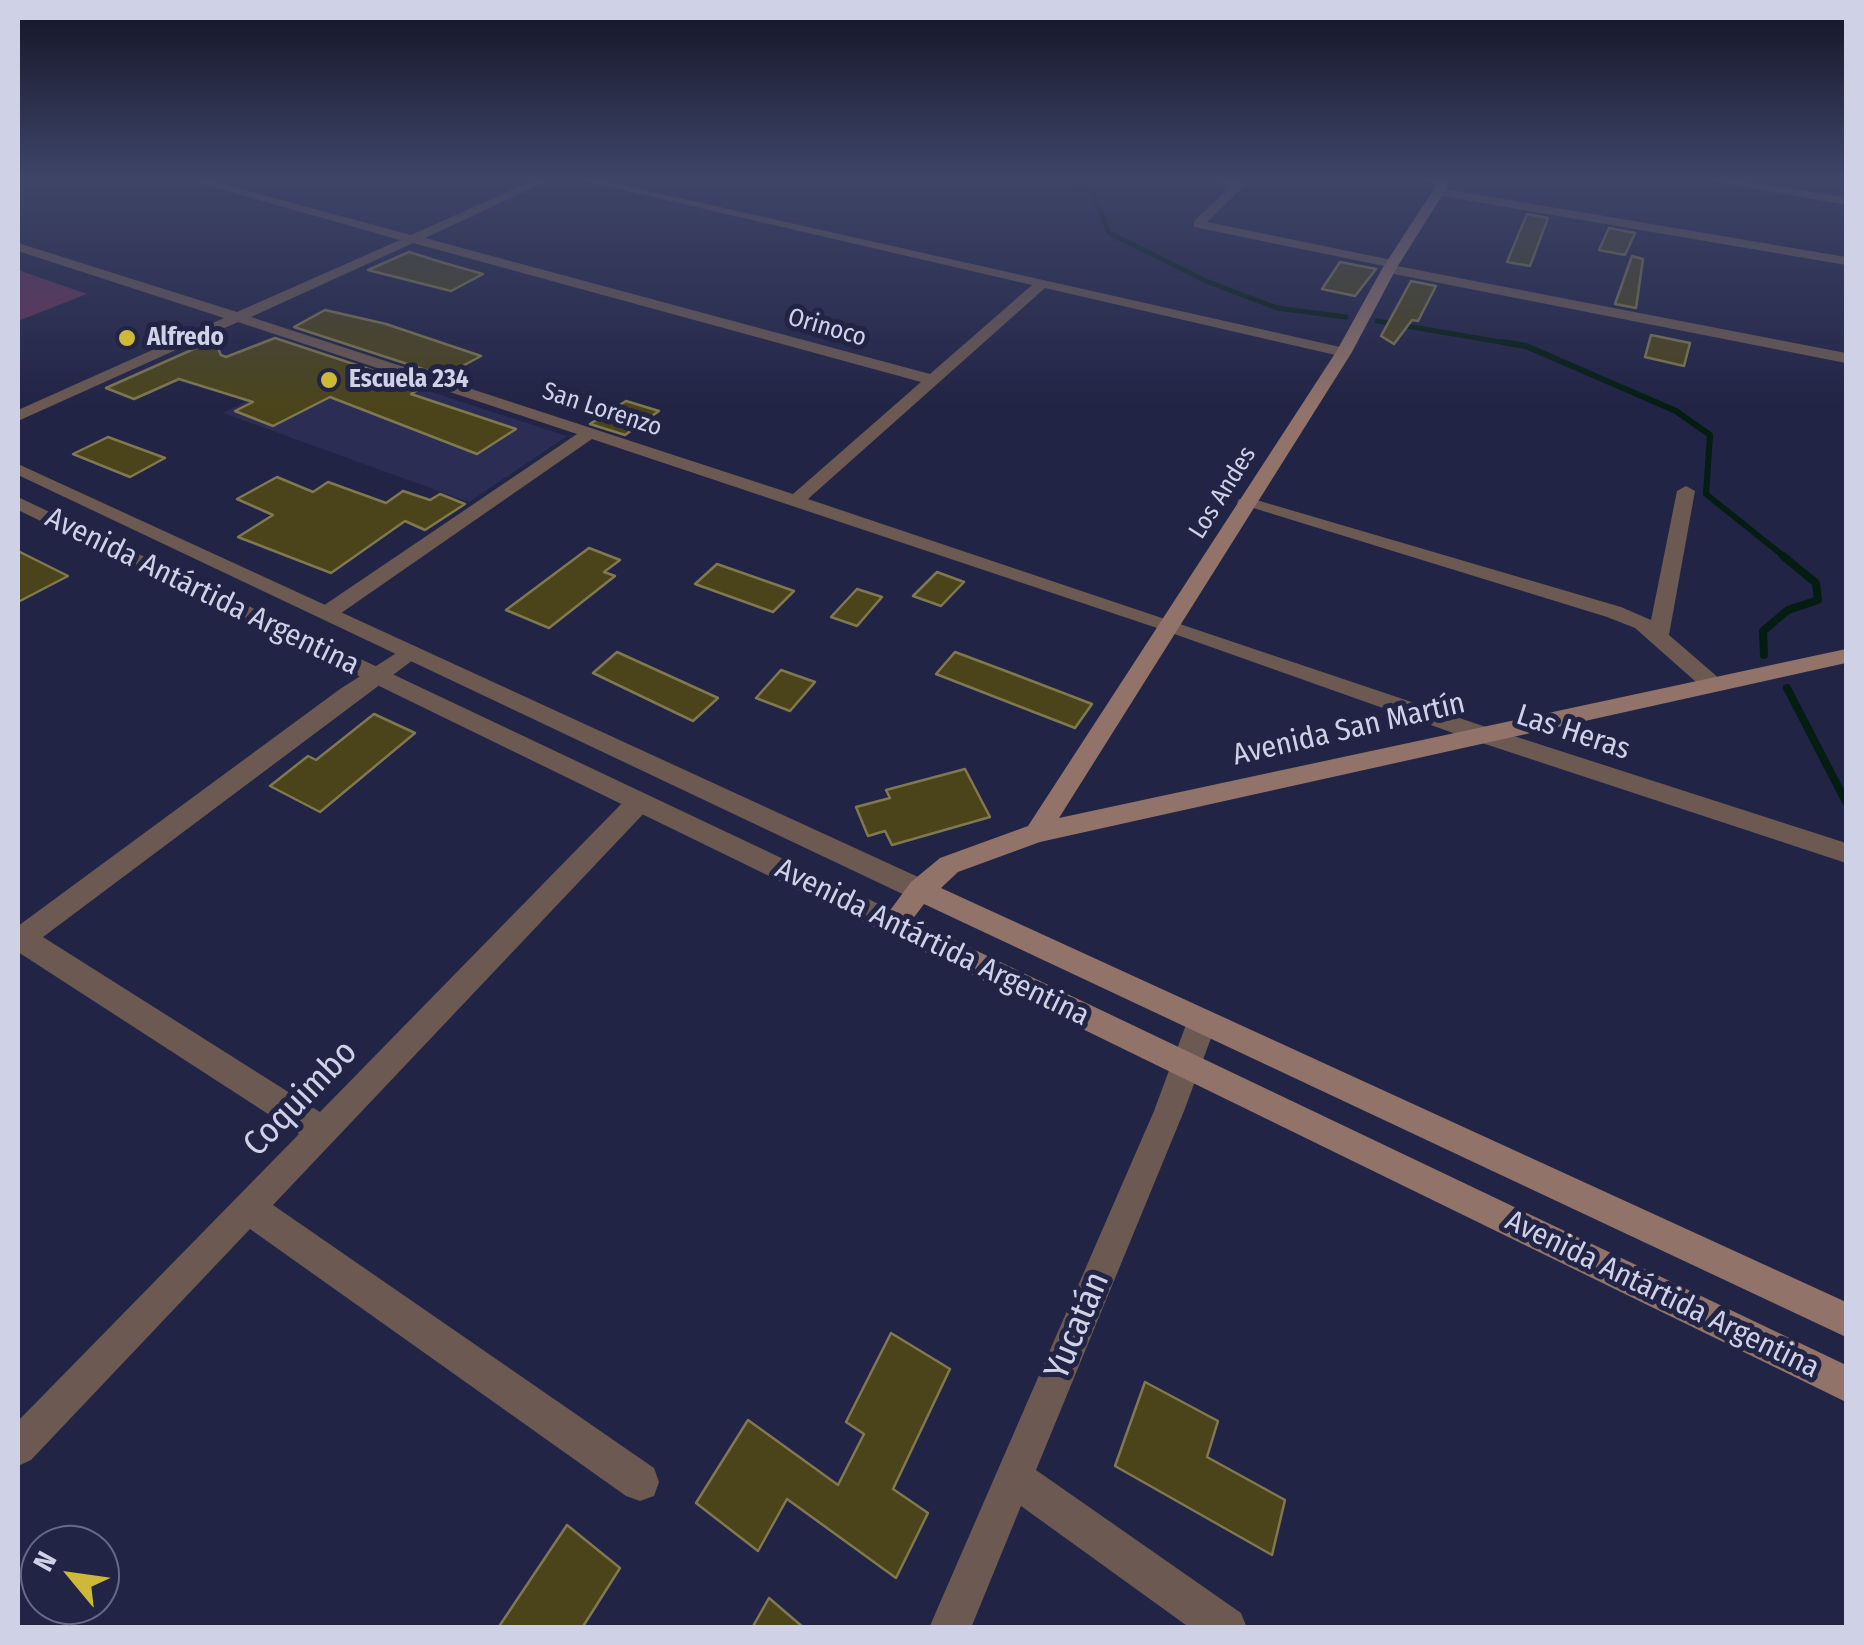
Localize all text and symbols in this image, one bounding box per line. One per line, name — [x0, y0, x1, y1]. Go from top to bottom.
street label: Orinoco — [784, 302, 870, 354]
place label: Alfredo — [147, 323, 224, 353]
marker: Alfredo — [116, 327, 138, 349]
place label: Escuela 234 — [349, 365, 469, 395]
marker: Escuela 234 — [318, 369, 340, 391]
street label: San Lorenzo — [539, 377, 665, 443]
street label: Los Andes — [1183, 441, 1263, 545]
street label: Avenida Antártida Argentina — [39, 500, 365, 684]
street label: Avenida San Martín — [1229, 686, 1469, 774]
street label: Las Heras — [1512, 698, 1634, 768]
street label: Avenida Antártida Argentina — [769, 851, 1095, 1035]
street label: Coquimbo — [235, 1032, 367, 1166]
street label: Avenida Antártida Argentina — [1499, 1203, 1825, 1387]
street label: Yucatán — [1037, 1266, 1119, 1386]
north arrow — [20, 1525, 120, 1625]
text: N — [27, 1546, 64, 1577]

